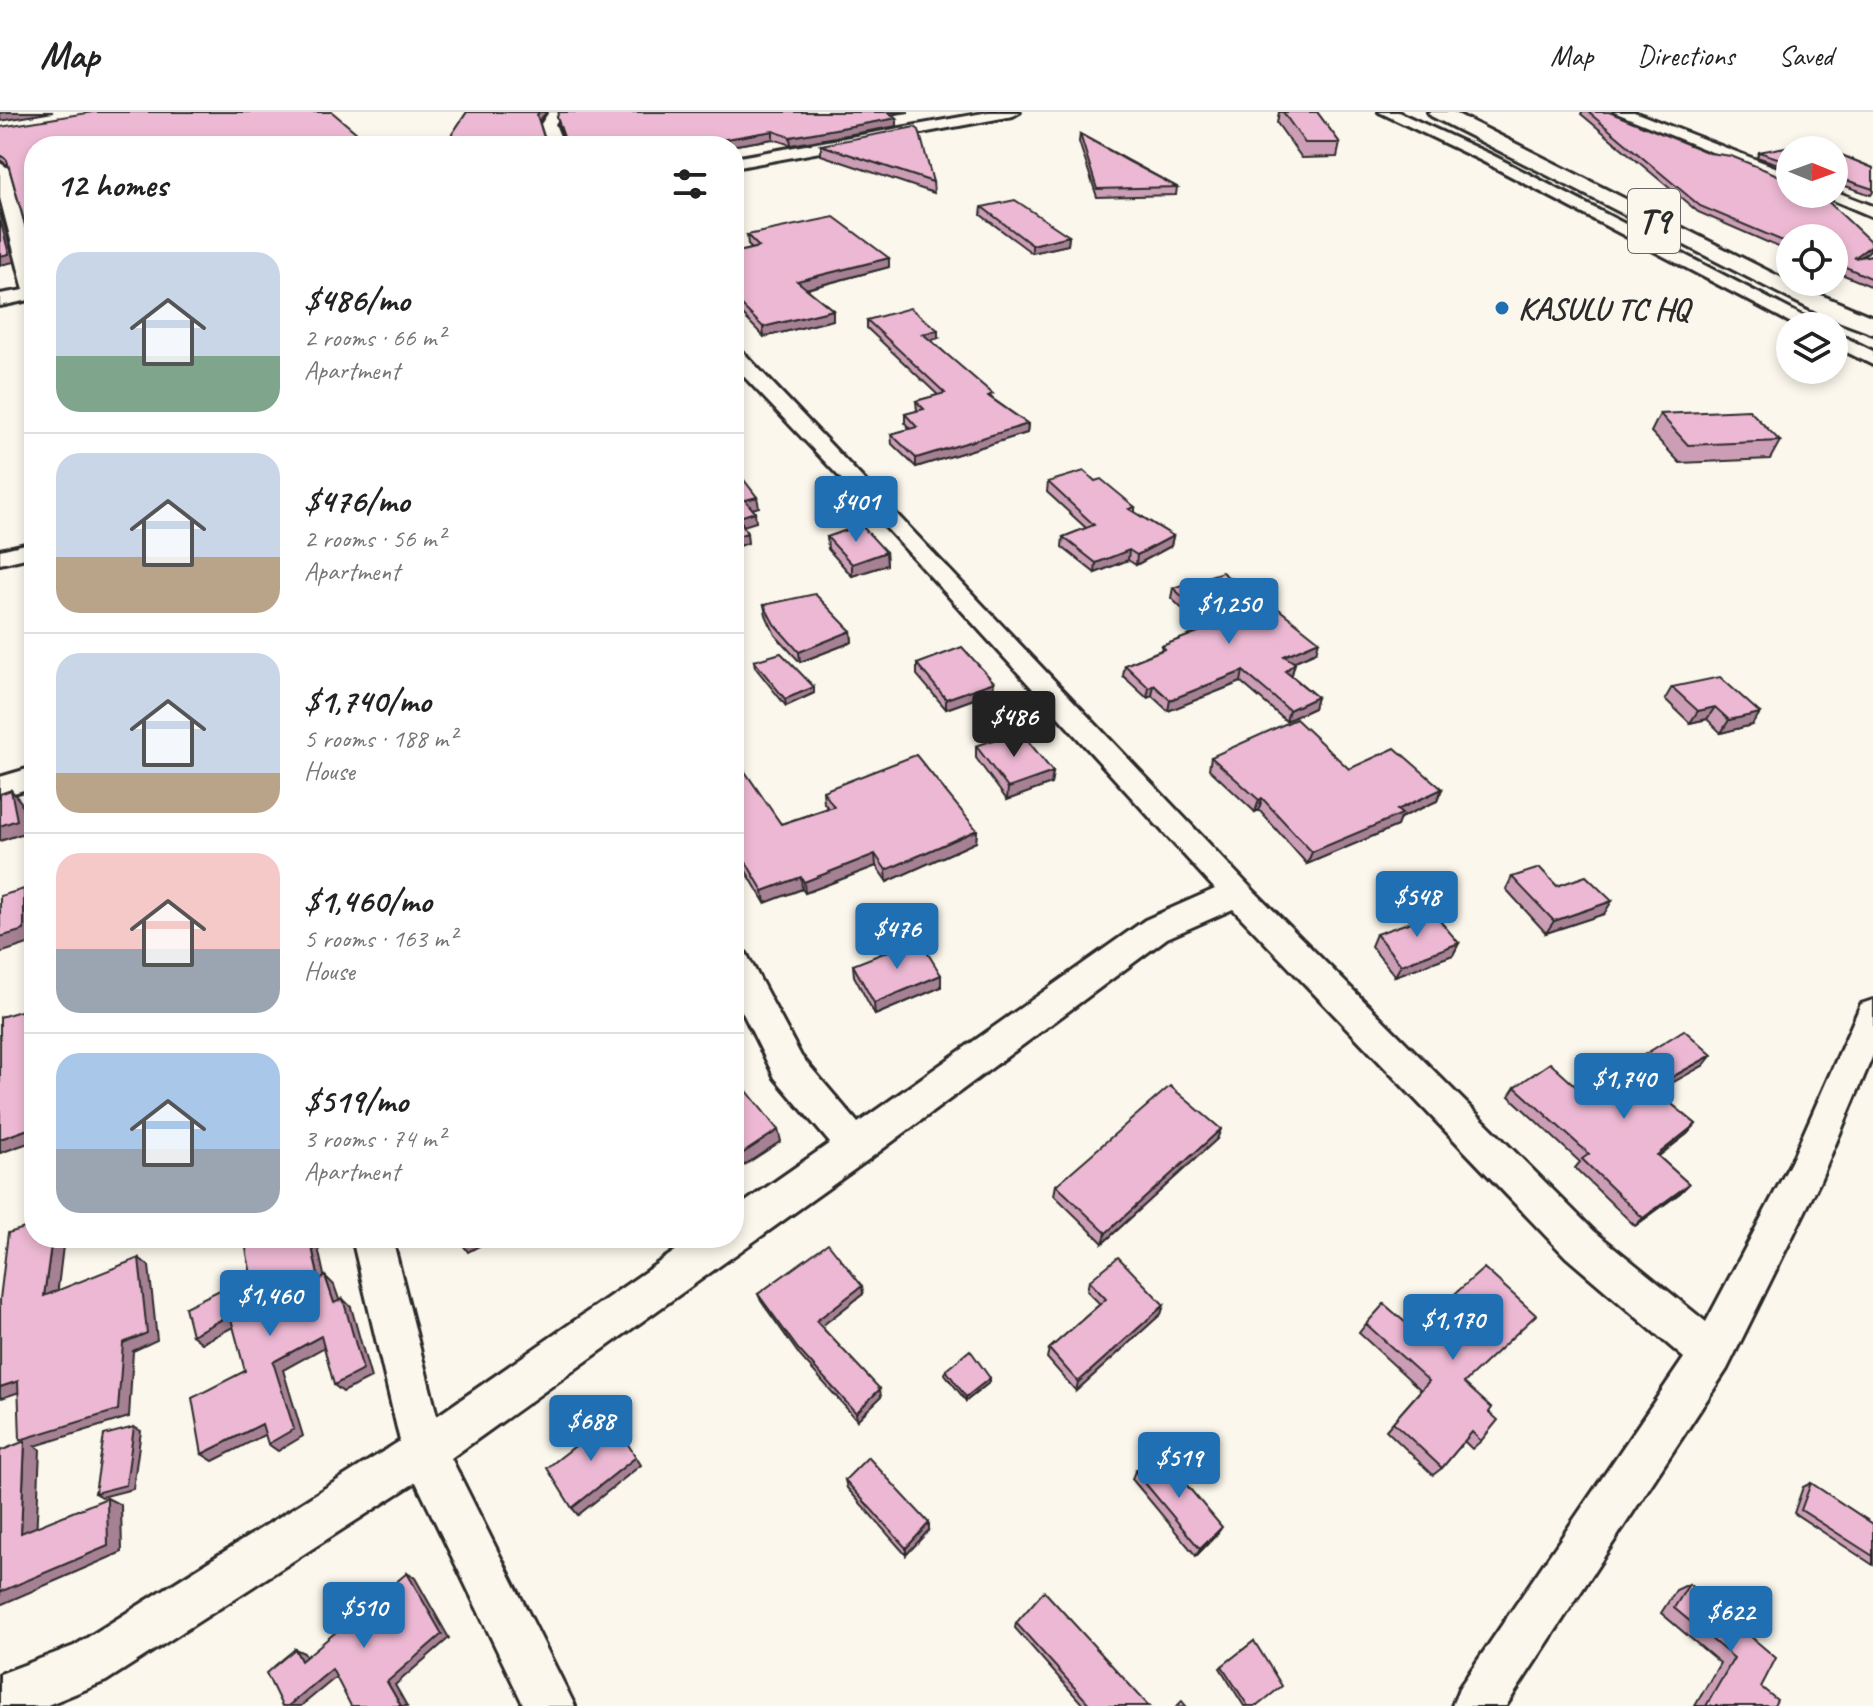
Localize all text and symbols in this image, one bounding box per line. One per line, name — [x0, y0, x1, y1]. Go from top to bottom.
text: Map — [40, 32, 99, 79]
text: Map — [1550, 38, 1593, 73]
text: Directions — [1637, 38, 1735, 73]
text: Saved — [1779, 38, 1833, 73]
north arrow — [1776, 136, 1848, 208]
map controls — [1776, 136, 1848, 384]
icon: filters — [668, 162, 712, 206]
text: 12 homes — [56, 163, 167, 206]
road number: T9 — [1628, 189, 1680, 253]
button: locate — [1776, 224, 1848, 296]
text: $486/mo — [304, 278, 409, 321]
icon: home — [120, 284, 216, 380]
place label: KASULU TC HQ — [1518, 288, 1693, 329]
marker: KASULU TC HQ — [1493, 299, 1511, 317]
button: layers — [1776, 312, 1848, 384]
text: 2 rooms · 66 m² — [304, 321, 445, 354]
text: Apartment — [304, 354, 400, 387]
pin: $401 — [809, 476, 903, 544]
text: $476/mo — [304, 479, 409, 522]
icon: home — [120, 485, 216, 581]
text: $401 — [833, 485, 879, 518]
text: 2 rooms · 56 m² — [304, 522, 445, 555]
text: Apartment — [304, 555, 400, 588]
pin: $1,250 — [1164, 578, 1294, 646]
text: $1,250 — [1197, 587, 1261, 620]
text: $1,740/mo — [304, 679, 431, 722]
icon: home — [120, 685, 216, 781]
pin: $486 — [967, 691, 1061, 759]
text: $486 — [990, 700, 1038, 733]
text: 5 rooms · 188 m² — [304, 722, 456, 755]
text: House — [304, 755, 355, 788]
pin: $548 — [1370, 871, 1464, 939]
text: $1,460/mo — [304, 879, 432, 922]
text: $548 — [1394, 880, 1440, 913]
icon: home — [120, 885, 216, 981]
pin: $476 — [850, 903, 944, 971]
text: $476 — [873, 912, 921, 945]
text: 5 rooms · 163 m² — [304, 922, 456, 955]
text: House — [304, 955, 355, 988]
pin: $1,740 — [1559, 1053, 1689, 1121]
text: $1,740 — [1592, 1062, 1656, 1095]
text: $519/mo — [304, 1079, 408, 1122]
icon: home — [120, 1085, 216, 1181]
text: 3 rooms · 74 m² — [304, 1122, 445, 1155]
text: Apartment — [304, 1155, 400, 1188]
pin: $1,460 — [205, 1270, 335, 1338]
text: $1,460 — [238, 1279, 302, 1312]
pin: $1,170 — [1388, 1294, 1518, 1362]
text: $1,170 — [1421, 1303, 1485, 1336]
pin: $688 — [544, 1395, 638, 1463]
text: $688 — [567, 1404, 615, 1437]
pin: $519 — [1132, 1432, 1226, 1500]
text: $519 — [1156, 1441, 1202, 1474]
pin: $510 — [317, 1582, 411, 1650]
pin: $622 — [1684, 1586, 1778, 1654]
text: $510 — [341, 1591, 387, 1624]
text: $622 — [1707, 1595, 1755, 1628]

